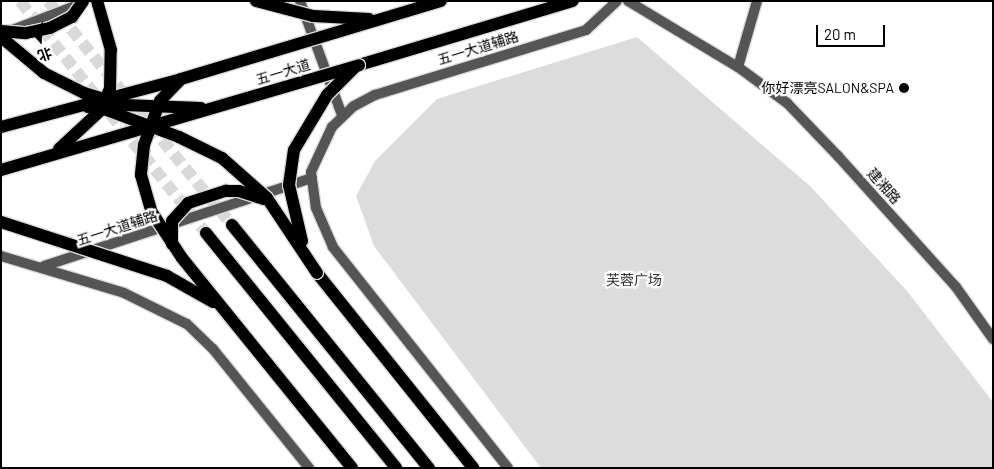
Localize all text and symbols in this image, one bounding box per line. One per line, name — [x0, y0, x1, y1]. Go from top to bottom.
north arrow — [15, 15, 65, 65]
scale bar — [819, 15, 888, 47]
text: 20 m — [824, 25, 856, 43]
street label: 五一大道辅路 — [435, 28, 521, 68]
text: 北 — [36, 44, 54, 65]
street label: 五一大道 — [254, 56, 312, 88]
place label: 你好漂亮SALON&SPA — [761, 80, 894, 96]
marker: 你好漂亮SALON&SPA — [898, 82, 910, 94]
street label: 建湘路 — [864, 165, 904, 207]
street label: 五一大道辅路 — [74, 207, 160, 249]
park label: 芙蓉广场 — [606, 272, 662, 288]

